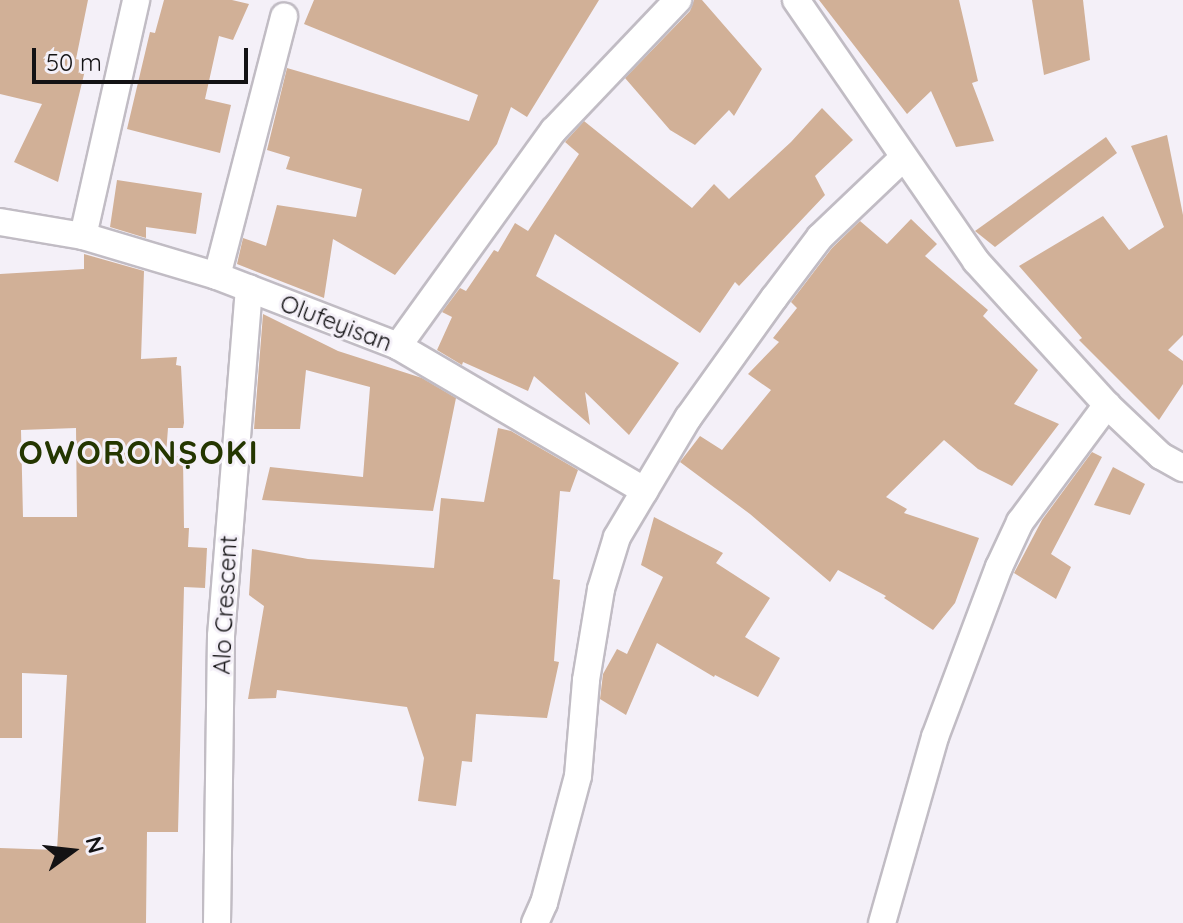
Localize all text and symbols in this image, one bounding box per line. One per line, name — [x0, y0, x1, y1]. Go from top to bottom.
scale bar — [36, 32, 252, 82]
text: 50 m — [46, 47, 102, 77]
street label: Olufeyisan — [276, 289, 396, 357]
district label: OWORONṢOKI — [18, 433, 260, 471]
street label: Alo Crescent — [207, 535, 243, 675]
north arrow — [32, 811, 112, 891]
text: N — [80, 833, 111, 856]

